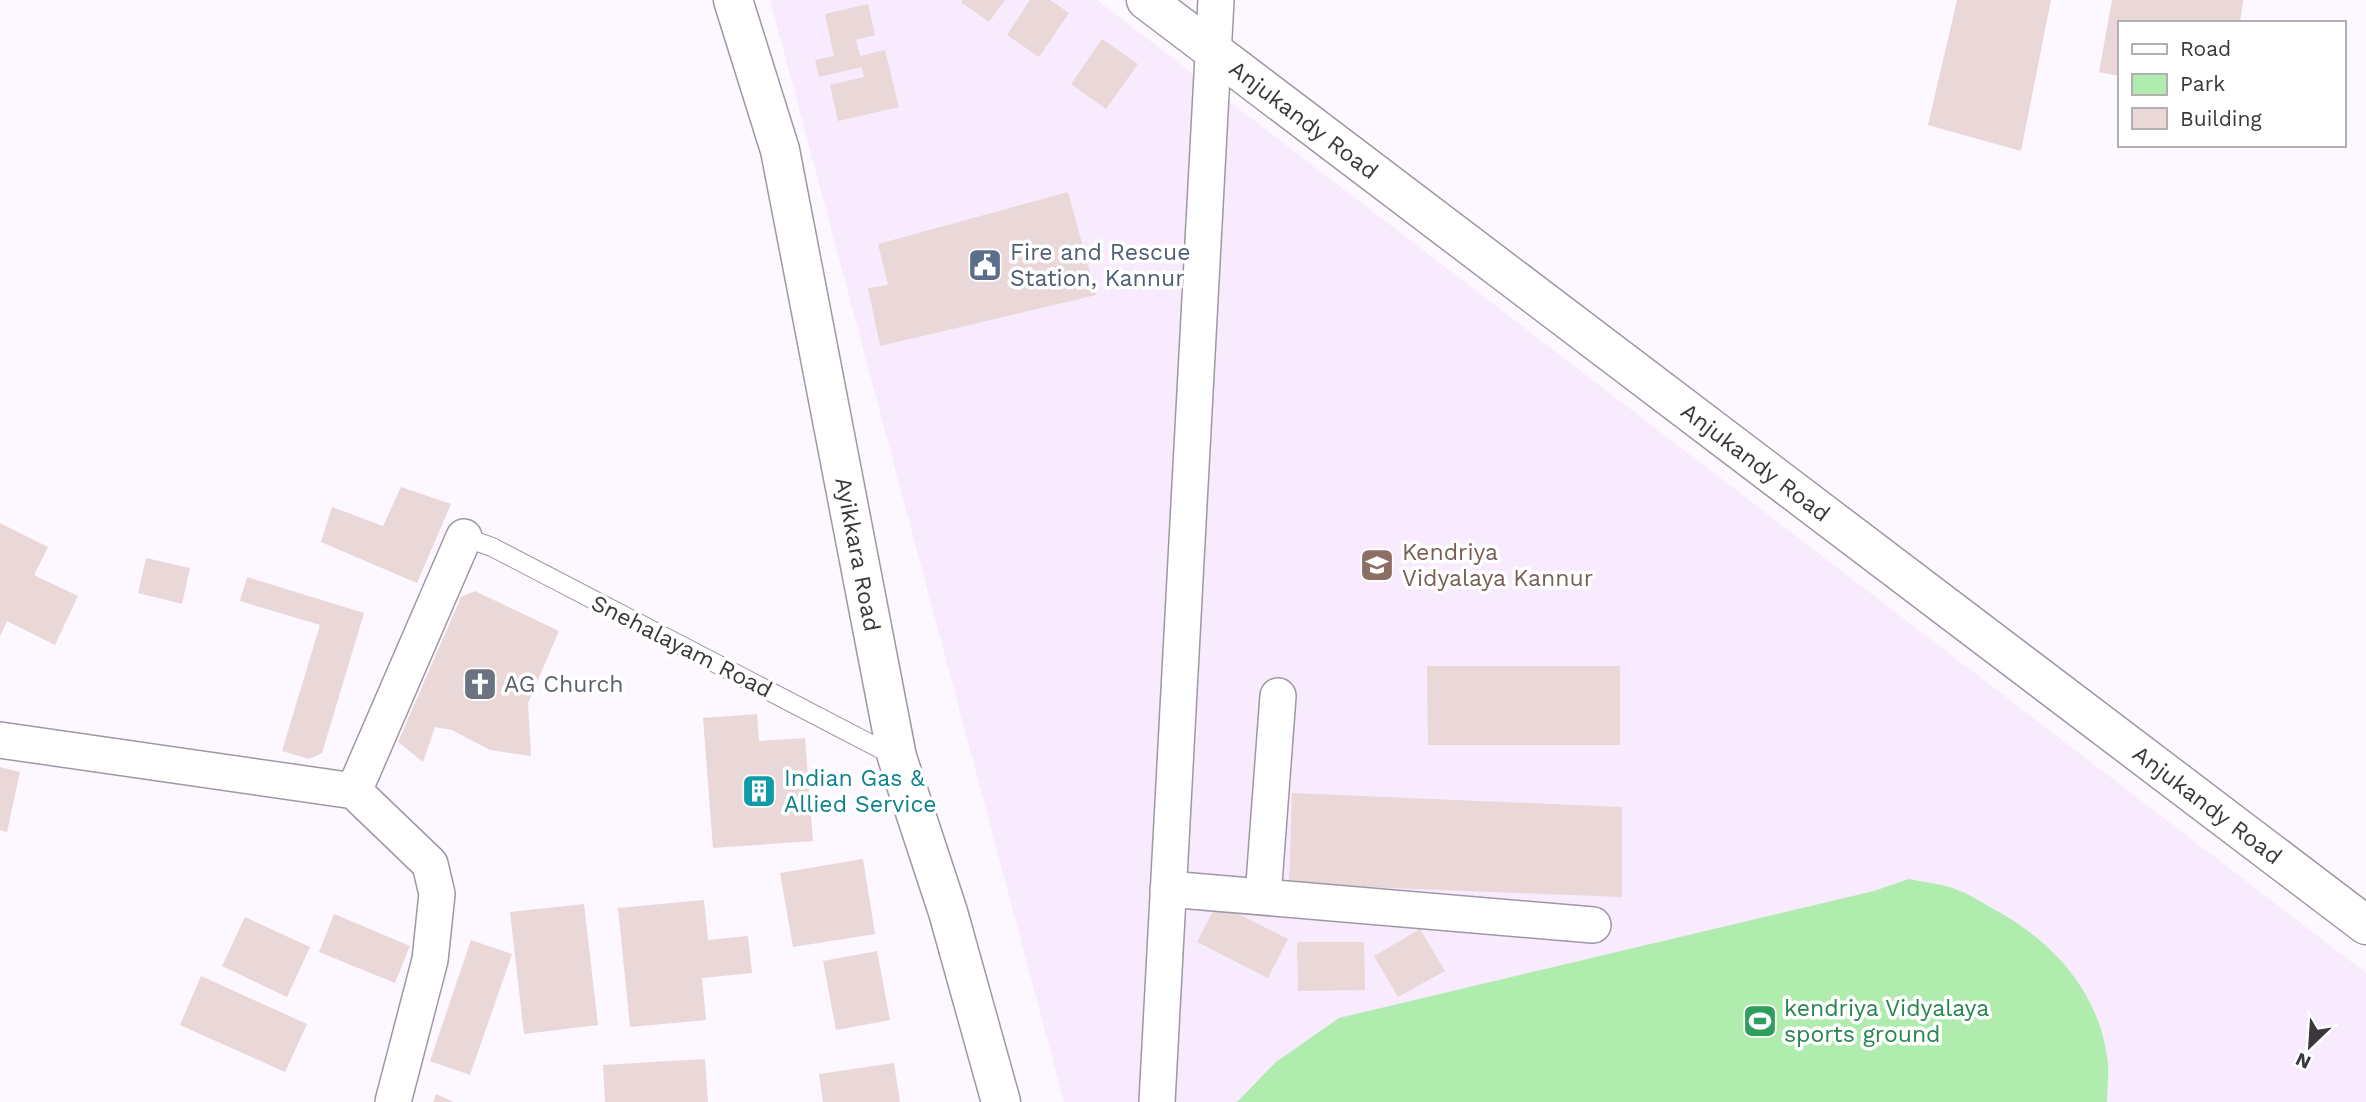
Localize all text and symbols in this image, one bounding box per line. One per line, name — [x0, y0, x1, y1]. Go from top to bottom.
legend — [2118, 21, 2345, 147]
text: Road — [2180, 36, 2231, 61]
street label: Anjukandy Road — [1224, 55, 1383, 185]
text: Park — [2180, 71, 2225, 96]
text: Building — [2180, 106, 2262, 131]
place label: Fire and Rescue Station, Kannur — [1010, 239, 1190, 292]
public building icon: Fire and Rescue Station, Kannur — [966, 246, 1004, 284]
street label: Anjukandy Road — [1676, 398, 1835, 528]
street label: Ayikkara Road — [829, 475, 886, 634]
place label: Kendriya Vidyalaya Kannur — [1402, 539, 1593, 592]
school or university icon: Kendriya Vidyalaya Kannur — [1358, 546, 1396, 584]
street label: Snehalayam Road — [587, 589, 777, 704]
church icon: AG Church — [461, 665, 499, 703]
place label: AG Church — [504, 671, 624, 698]
street label: Anjukandy Road — [2127, 740, 2287, 870]
place label: Indian Gas & Allied Service — [784, 765, 937, 818]
building icon: Indian Gas & Allied Service — [740, 772, 778, 810]
place label: kendriya Vidyalaya sports ground — [1784, 995, 1989, 1048]
sports icon: kendriya Vidyalaya sports ground — [1741, 1002, 1779, 1040]
north arrow — [2275, 1011, 2345, 1081]
text: N — [2292, 1048, 2314, 1074]

